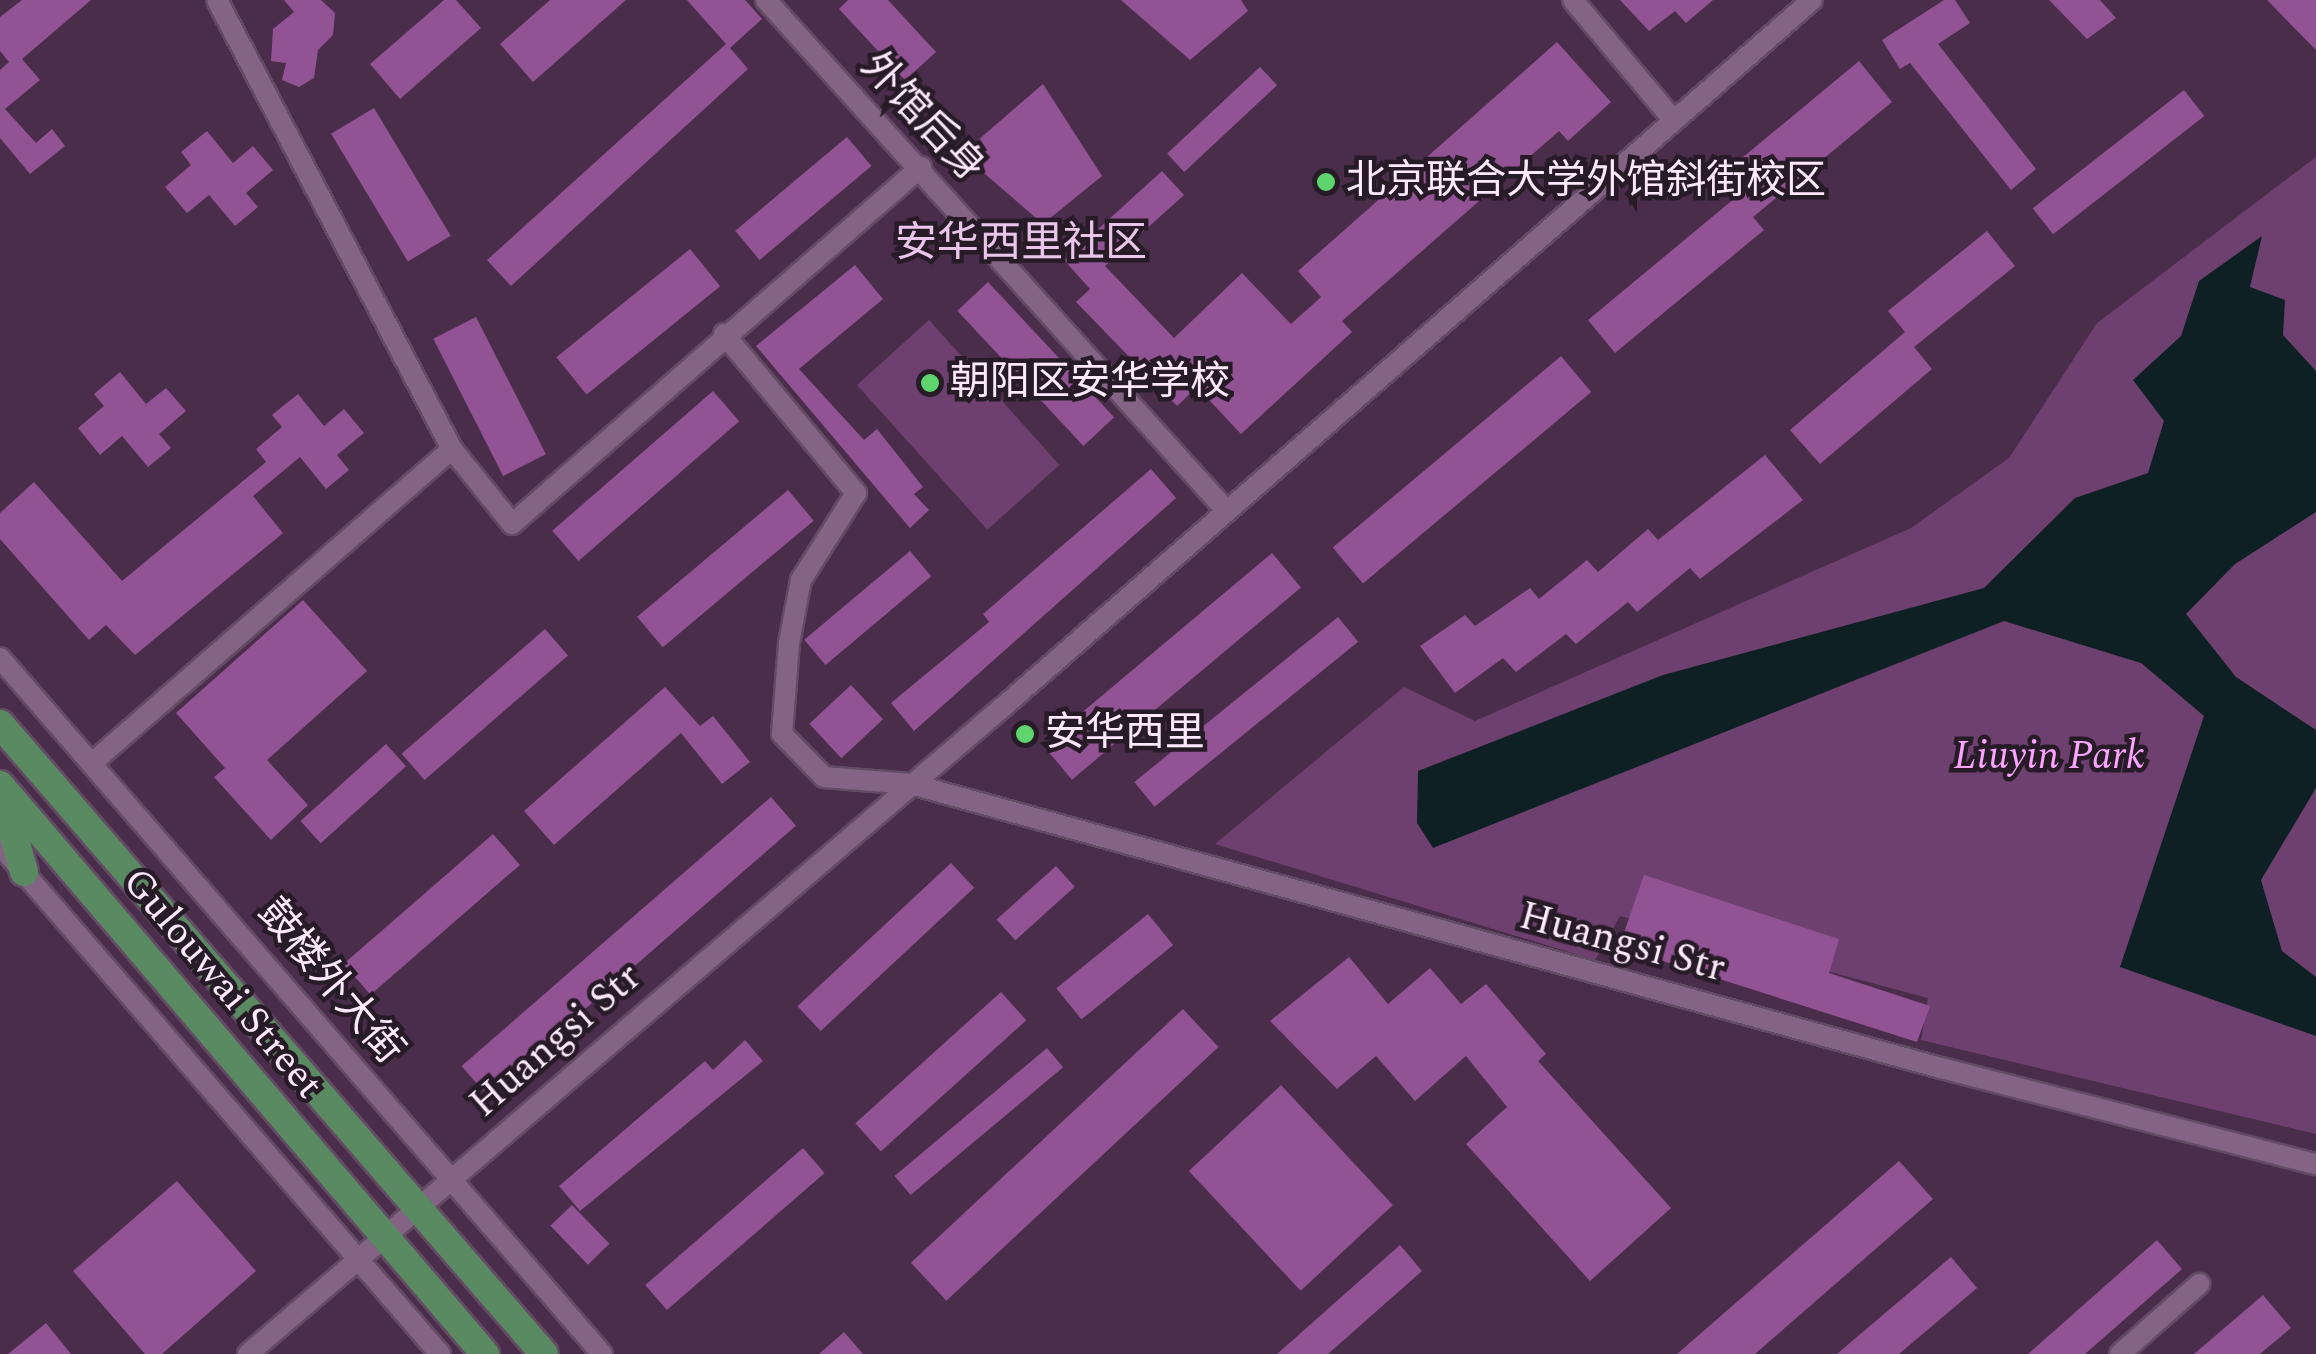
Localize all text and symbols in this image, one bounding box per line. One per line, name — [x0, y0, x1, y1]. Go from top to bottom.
street label: 外馆后身 — [850, 43, 994, 193]
place label: 北京联合大学外馆斜街校区 — [1346, 158, 1826, 206]
marker: 北京联合大学外馆斜街校区 — [1315, 171, 1337, 193]
district label: 安华西里社区 — [895, 219, 1147, 269]
place label: 朝阳区安华学校 — [950, 359, 1230, 407]
marker: 朝阳区安华学校 — [919, 372, 941, 394]
place label: 安华西里 — [1045, 710, 1205, 758]
marker: 安华西里 — [1014, 723, 1036, 745]
park label: Liuyin Park — [1953, 733, 2145, 781]
street label: Gulouwai Street — [112, 859, 332, 1109]
street label: 鼓楼外大街 — [247, 890, 413, 1074]
street label: Huangsi Str — [1514, 893, 1730, 993]
street label: Huangsi Str — [461, 954, 651, 1128]

